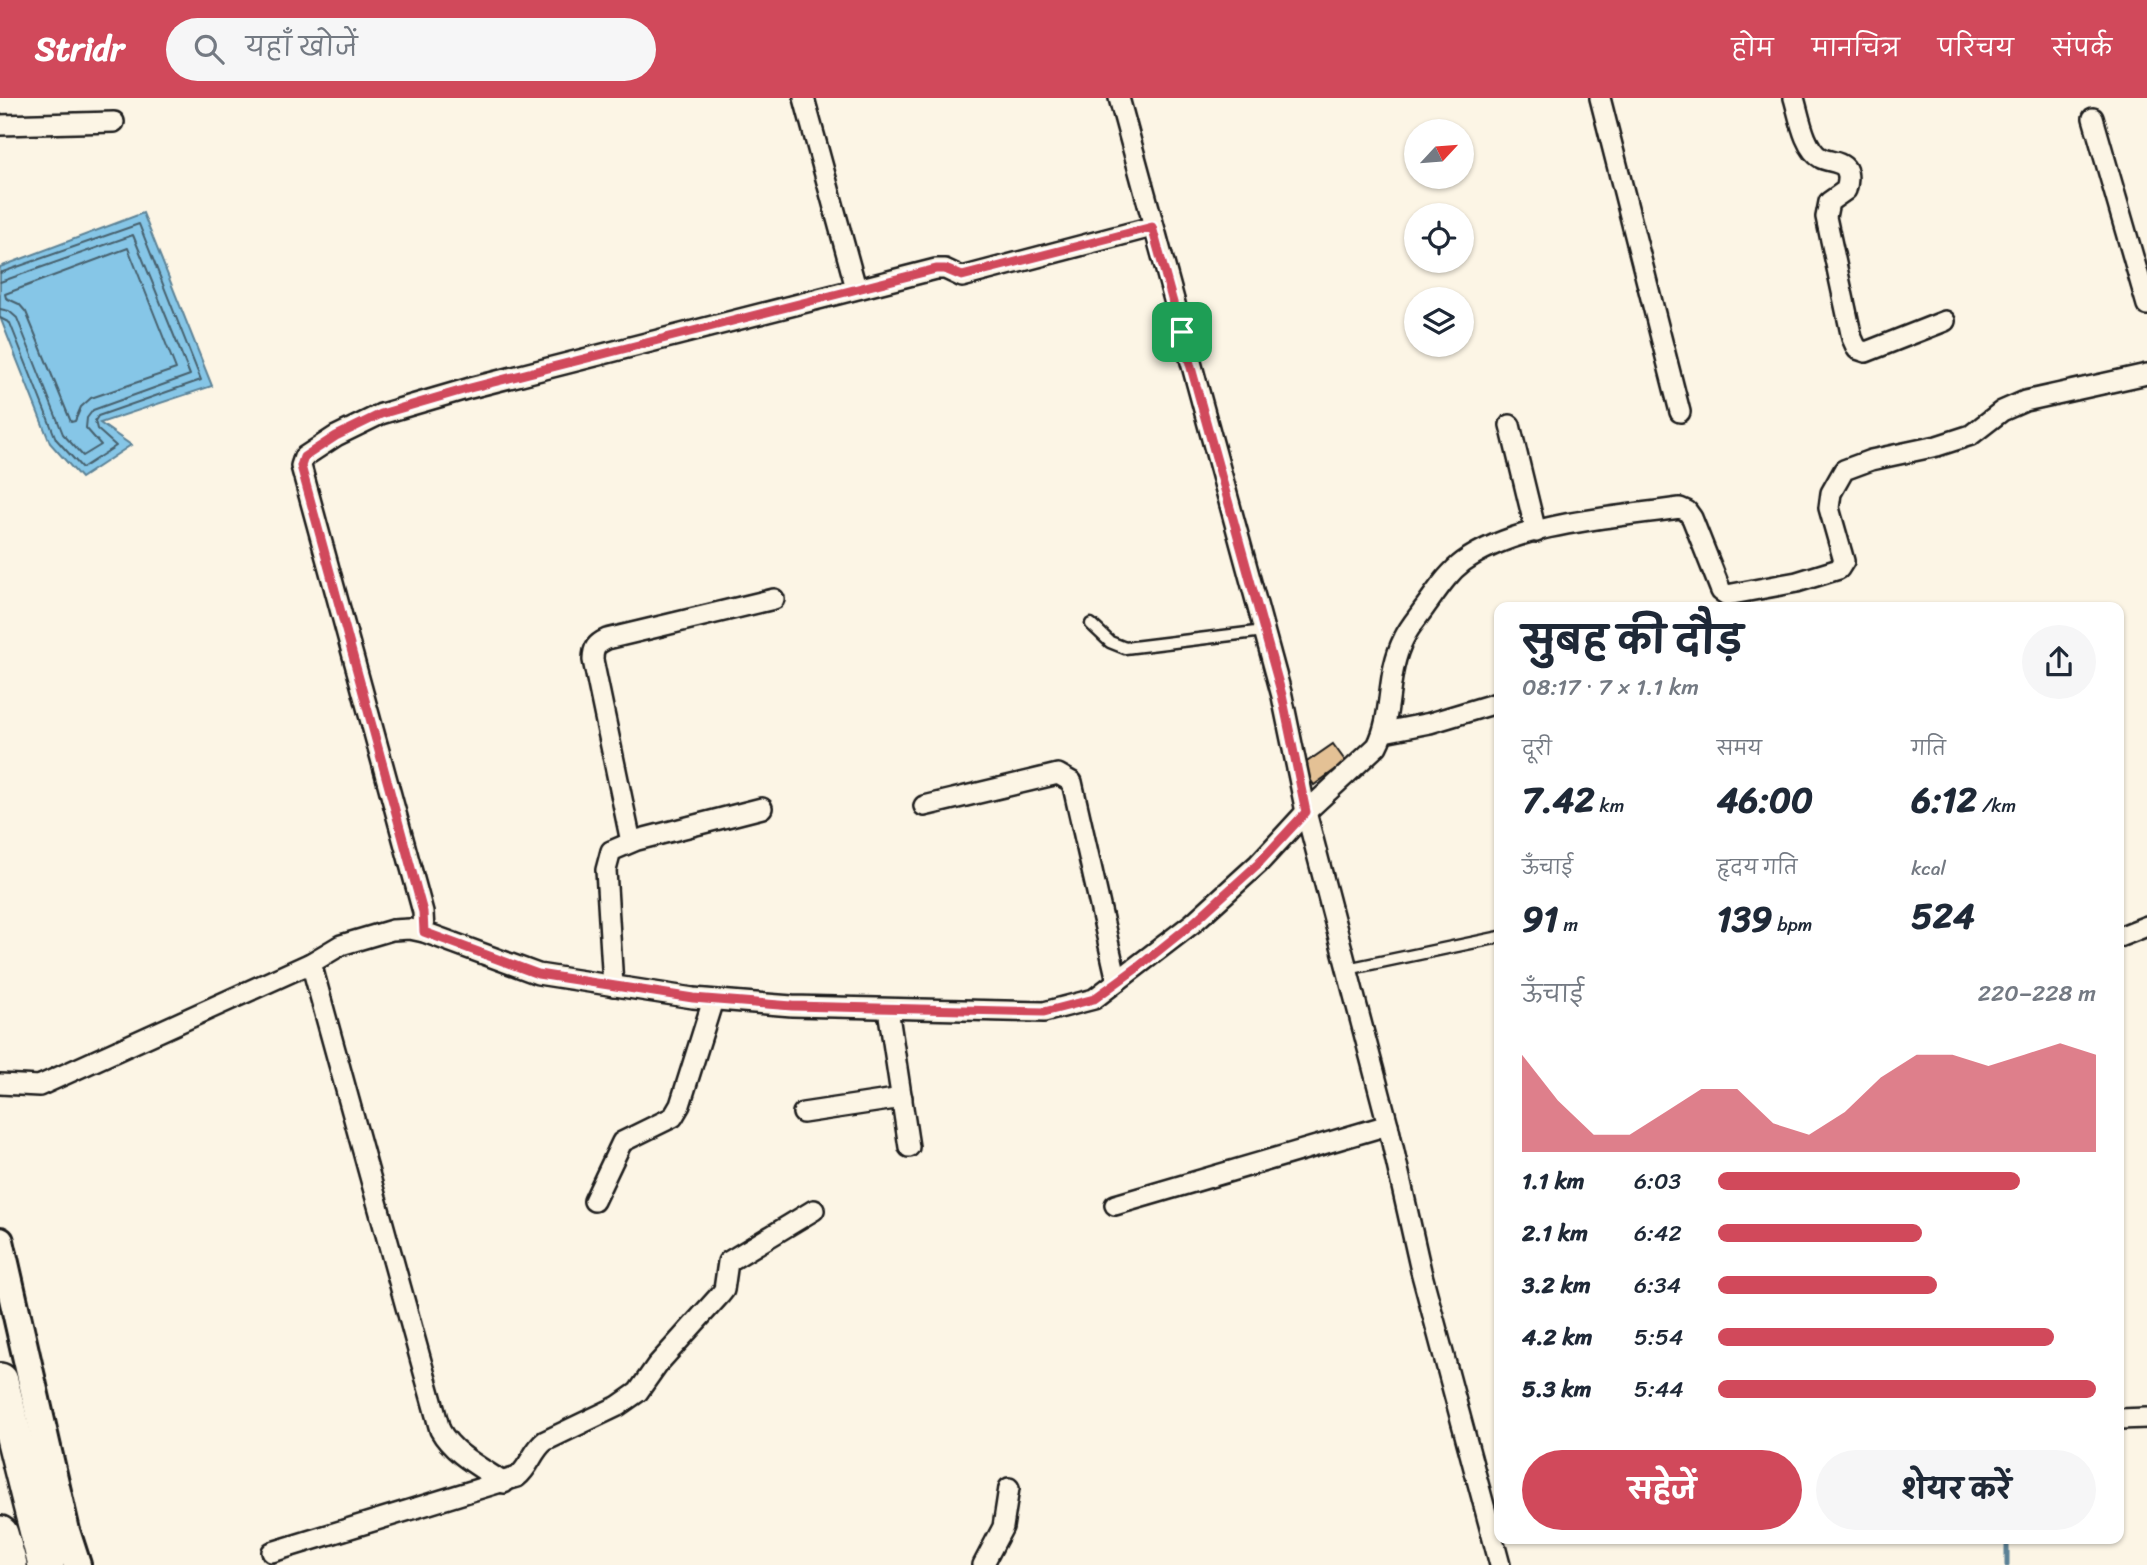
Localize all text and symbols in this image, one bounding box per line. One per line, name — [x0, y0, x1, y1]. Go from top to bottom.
search box — [166, 18, 656, 81]
text: Stridr — [35, 20, 124, 78]
text: यहाँ खोजें — [246, 24, 358, 70]
text: होम — [1731, 27, 1774, 69]
text: मानचित्र — [1812, 27, 1900, 69]
text: परिचय — [1938, 27, 2014, 69]
text: संपर्क — [2052, 27, 2112, 69]
icon: search — [190, 30, 228, 68]
north arrow — [1404, 119, 1474, 189]
map controls — [1404, 119, 1474, 357]
button: locate — [1404, 203, 1474, 273]
button: layers — [1404, 287, 1474, 357]
pin — [1152, 302, 1212, 362]
icon: arrive — [1163, 313, 1201, 351]
text: सुबह की दौड़ — [1522, 607, 1743, 674]
button: share — [2022, 625, 2096, 699]
text: 08:17 · 7 × 1.1 km — [1522, 667, 1699, 708]
text: दूरी — [1522, 732, 1552, 765]
text: समय — [1717, 732, 1762, 765]
text: गति — [1911, 732, 1946, 765]
text: 7.42 — [1522, 769, 1595, 831]
text: 46:00 — [1717, 769, 1813, 831]
text: 6:12 — [1911, 769, 1977, 831]
text: km — [1595, 789, 1624, 822]
text: /km — [1977, 789, 2016, 822]
text: ऊँचाई — [1522, 851, 1573, 884]
text: हृदय गति — [1717, 851, 1797, 884]
text: kcal — [1911, 852, 1946, 885]
text: 524 — [1911, 885, 1975, 947]
text: 91 — [1522, 888, 1559, 950]
text: 139 — [1717, 888, 1772, 950]
text: m — [1559, 908, 1578, 941]
text: bpm — [1772, 908, 1812, 941]
text: 220–228 m — [1978, 973, 2096, 1014]
text: ऊँचाई — [1522, 974, 1584, 1015]
text: 1.1 km — [1522, 1161, 1585, 1202]
text: 6:03 — [1634, 1161, 1681, 1202]
text: 2.1 km — [1522, 1213, 1588, 1254]
text: 6:42 — [1634, 1213, 1682, 1254]
text: 3.2 km — [1522, 1265, 1591, 1306]
text: 6:34 — [1634, 1265, 1681, 1306]
text: 4.2 km — [1522, 1317, 1592, 1358]
text: 5:54 — [1634, 1317, 1683, 1358]
text: 5.3 km — [1522, 1369, 1591, 1410]
text: 5:44 — [1634, 1369, 1684, 1410]
button: सहेजें — [1522, 1450, 1802, 1530]
button: शेयर करें — [1816, 1450, 2096, 1530]

